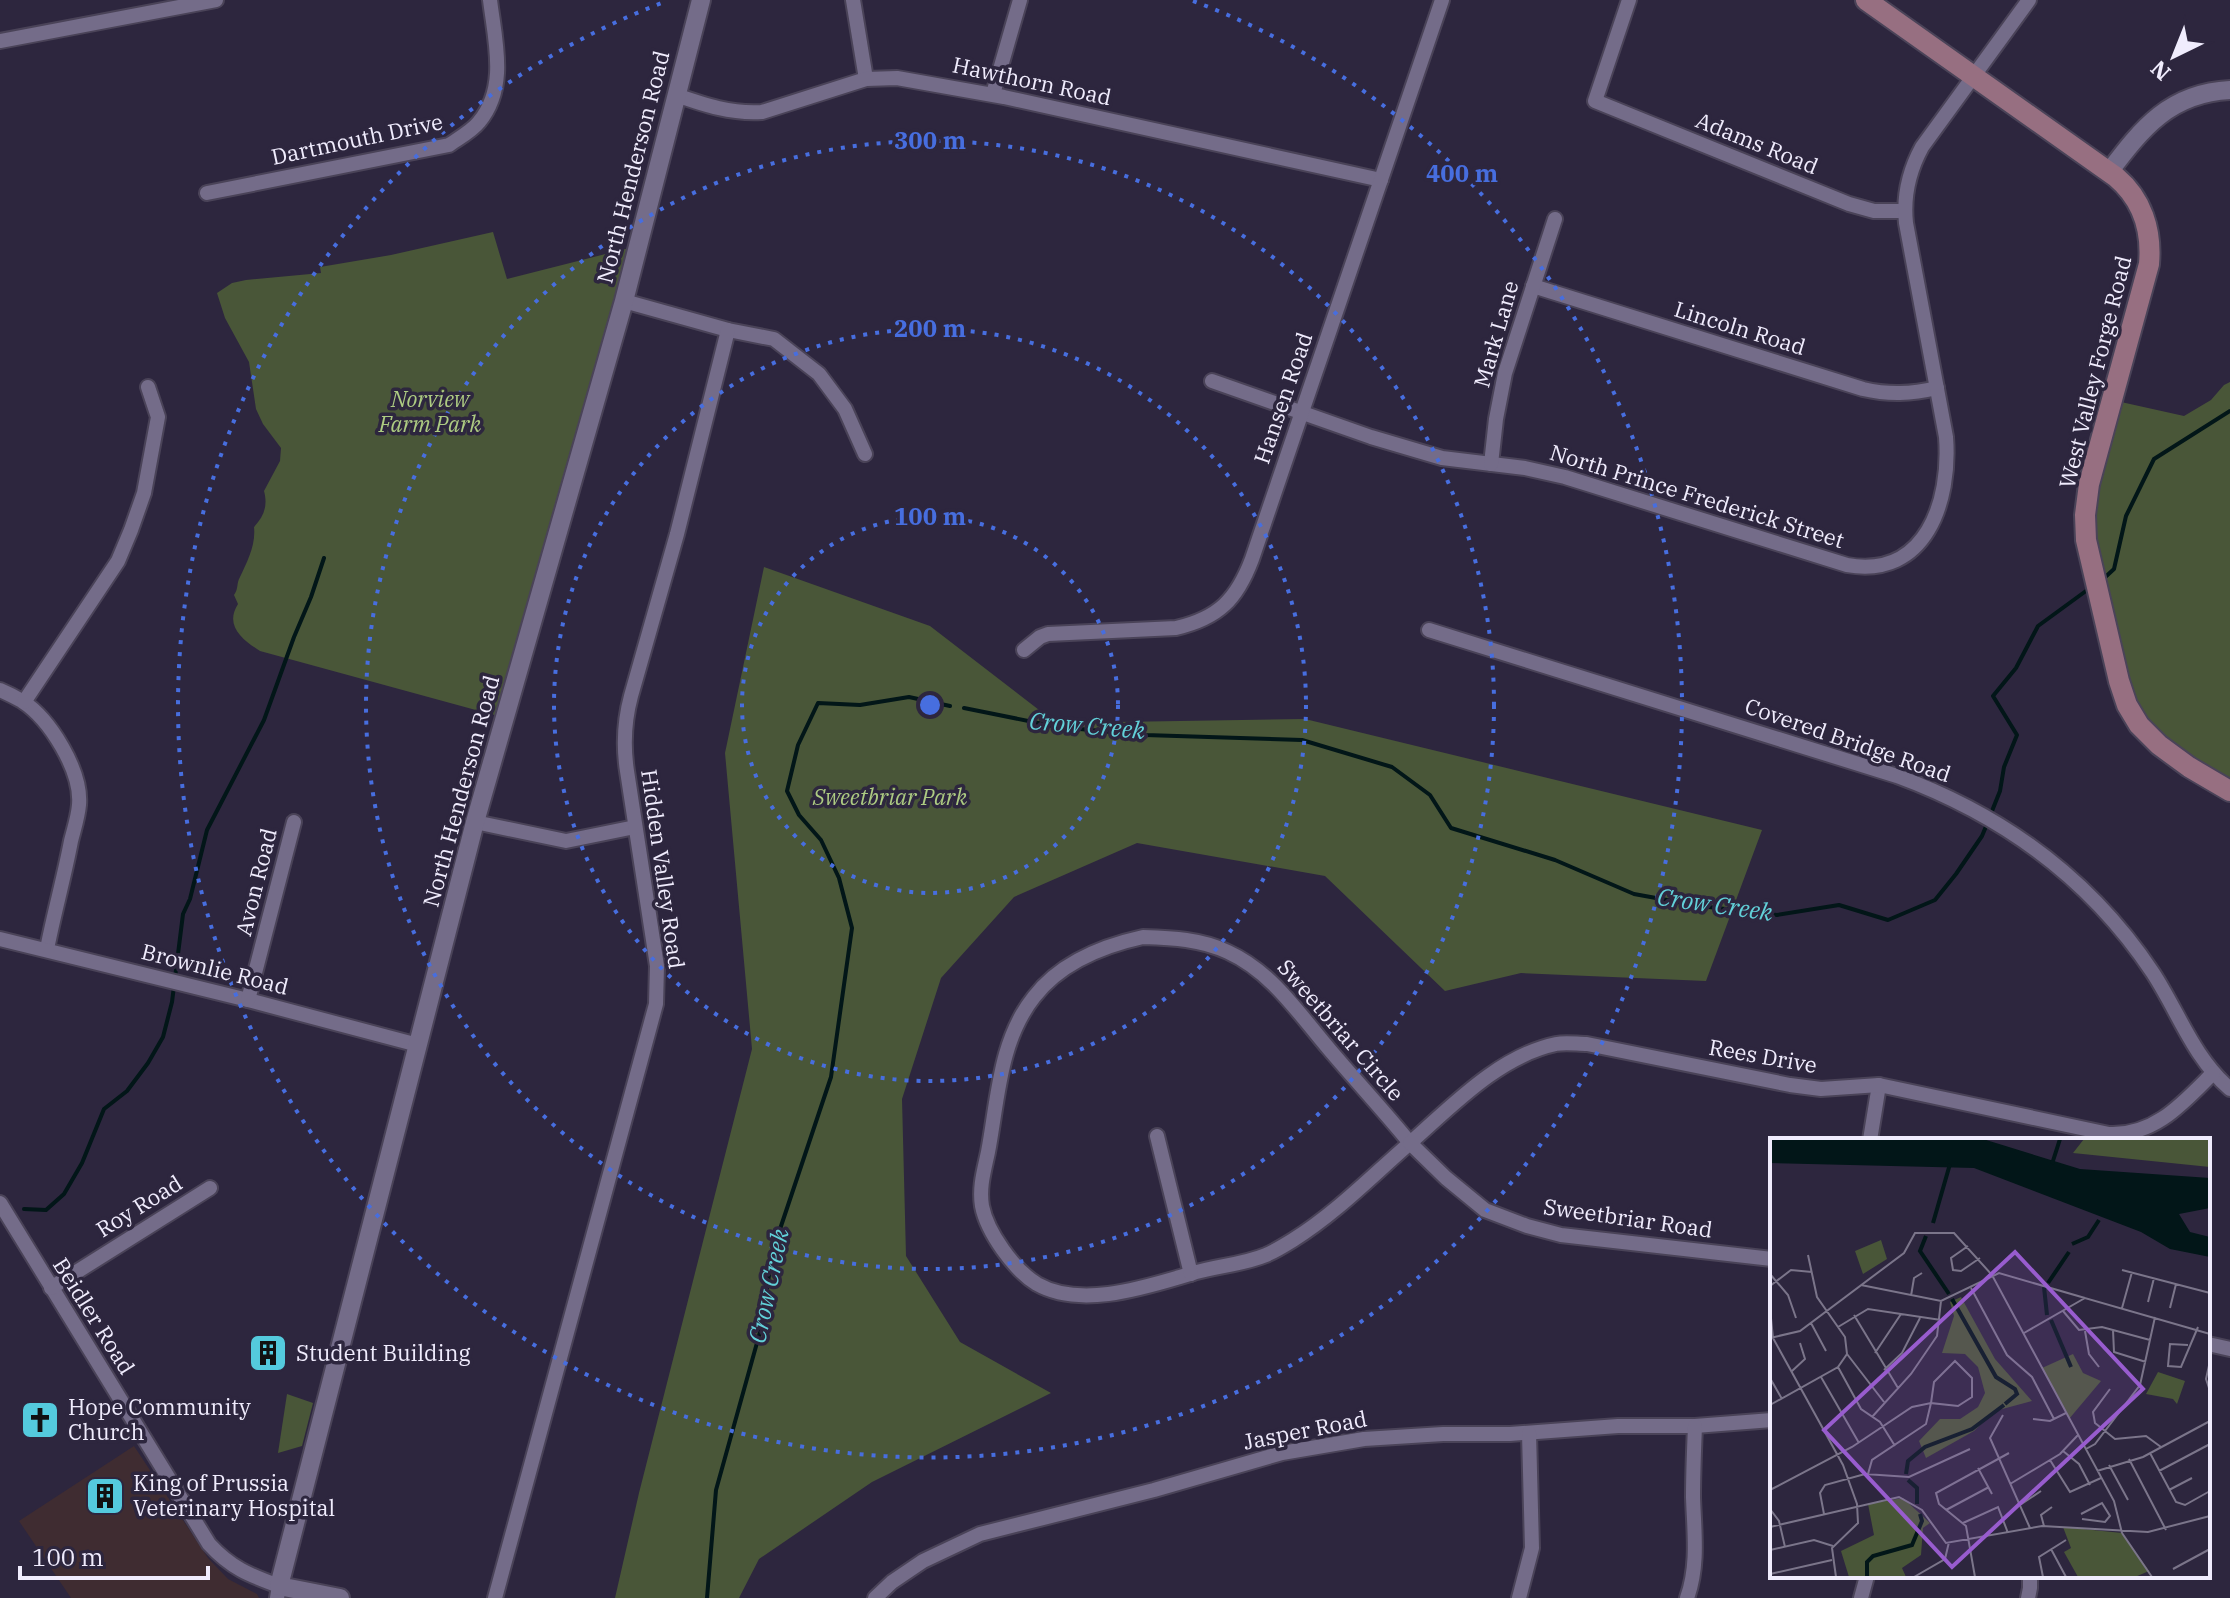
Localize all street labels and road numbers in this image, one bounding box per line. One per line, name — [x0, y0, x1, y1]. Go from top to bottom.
street label: North Henderson Road — [590, 47, 675, 286]
street label: Hawthorn Road — [950, 50, 1114, 111]
street label: Adams Road — [1692, 105, 1823, 180]
street label: Dartmouth Drive — [269, 106, 445, 171]
street label: West Valley Forge Road — [2052, 253, 2137, 491]
street label: Mark Lane — [1466, 277, 1525, 391]
street label: Lincoln Road — [1671, 294, 1809, 361]
street label: Hansen Road — [1246, 328, 1319, 468]
street label: North Prince Frederick Street — [1546, 437, 1848, 554]
street label: North Henderson Road — [416, 672, 505, 910]
street label: Covered Bridge Road — [1741, 691, 1955, 788]
street label: Hidden Valley Road — [635, 767, 692, 971]
street label: Avon Road — [228, 825, 283, 939]
street label: Brownlie Road — [138, 936, 292, 1001]
street label: Sweetbriar Circle — [1272, 953, 1411, 1107]
street label: Rees Drive — [1707, 1032, 1819, 1079]
street label: Roy Road — [90, 1168, 187, 1243]
street label: Sweetbriar Road — [1542, 1191, 1714, 1244]
street label: Beidler Road — [47, 1252, 142, 1380]
street label: Jasper Road — [1241, 1403, 1369, 1456]

